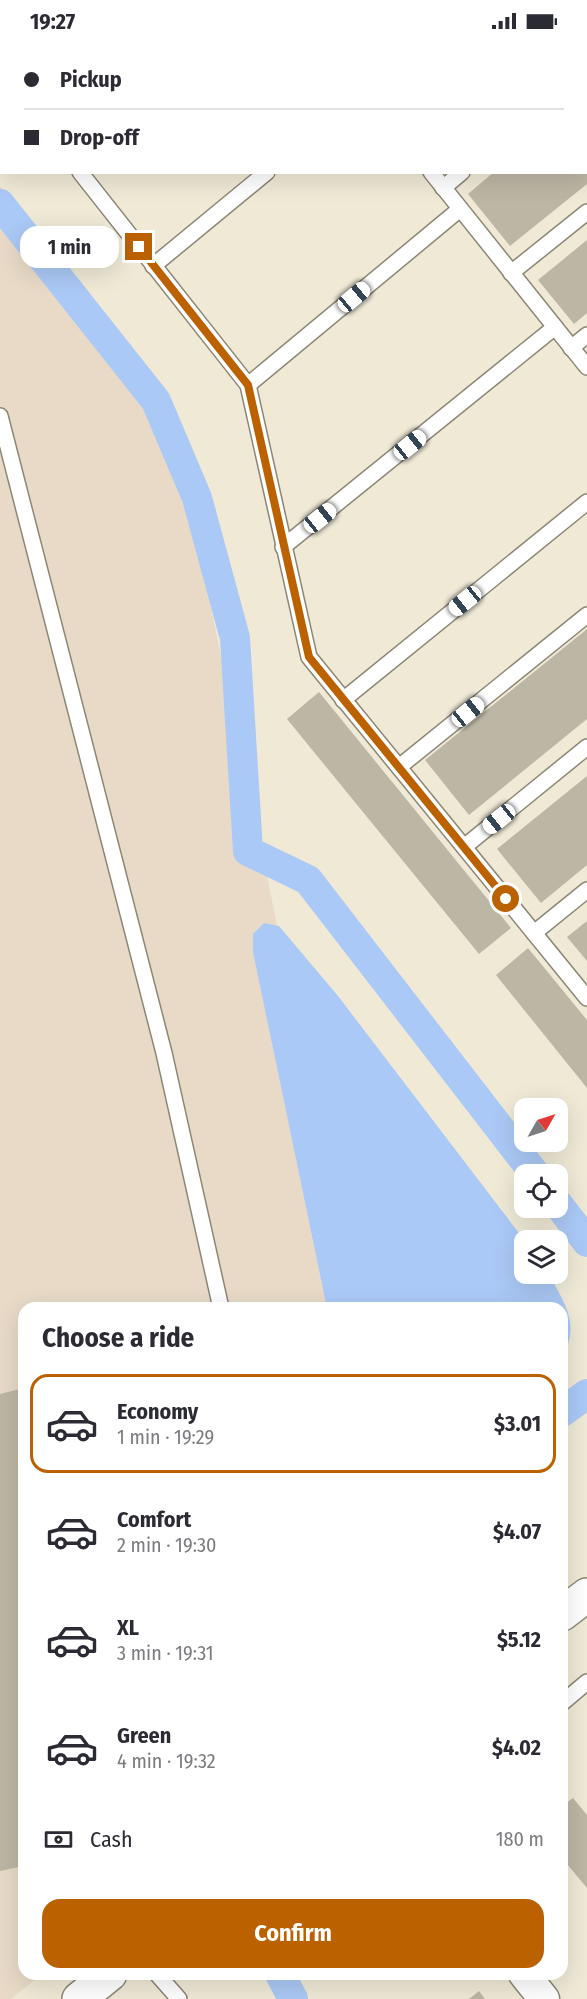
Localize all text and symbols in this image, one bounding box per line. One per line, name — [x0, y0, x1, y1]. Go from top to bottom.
text: 19:27 — [30, 8, 75, 35]
text: Pickup — [60, 66, 122, 93]
text: Drop-off — [60, 124, 139, 151]
callout: 1 min — [19, 226, 118, 268]
route end — [125, 233, 152, 260]
text: 1 min — [48, 235, 91, 259]
car — [334, 279, 374, 315]
car — [390, 427, 430, 463]
car — [300, 500, 340, 536]
car — [445, 583, 485, 619]
car — [448, 694, 488, 730]
car — [479, 801, 519, 837]
route start — [492, 885, 519, 912]
north arrow — [514, 1098, 568, 1152]
map controls — [514, 1098, 568, 1284]
button: locate — [514, 1164, 568, 1218]
button: layers — [514, 1230, 568, 1284]
text: Choose a ride — [42, 1322, 194, 1354]
icon: car — [45, 1397, 99, 1451]
text: Economy — [117, 1398, 198, 1425]
text: $3.01 — [494, 1410, 541, 1437]
text: 1 min · 19:29 — [117, 1425, 214, 1449]
icon: car — [45, 1505, 99, 1559]
text: Comfort — [117, 1506, 191, 1533]
text: $4.07 — [493, 1518, 541, 1545]
text: 2 min · 19:30 — [117, 1533, 217, 1557]
icon: car — [45, 1613, 99, 1667]
text: XL — [117, 1614, 139, 1641]
text: $5.12 — [497, 1626, 541, 1653]
text: 3 min · 19:31 — [117, 1641, 214, 1665]
icon: car — [45, 1721, 99, 1775]
text: Green — [117, 1722, 171, 1749]
text: $4.02 — [492, 1734, 541, 1761]
text: 4 min · 19:32 — [117, 1749, 216, 1773]
icon: cash — [42, 1823, 75, 1856]
text: Cash — [90, 1826, 133, 1853]
text: 180 m — [496, 1827, 544, 1851]
button: Confirm — [42, 1899, 544, 1968]

